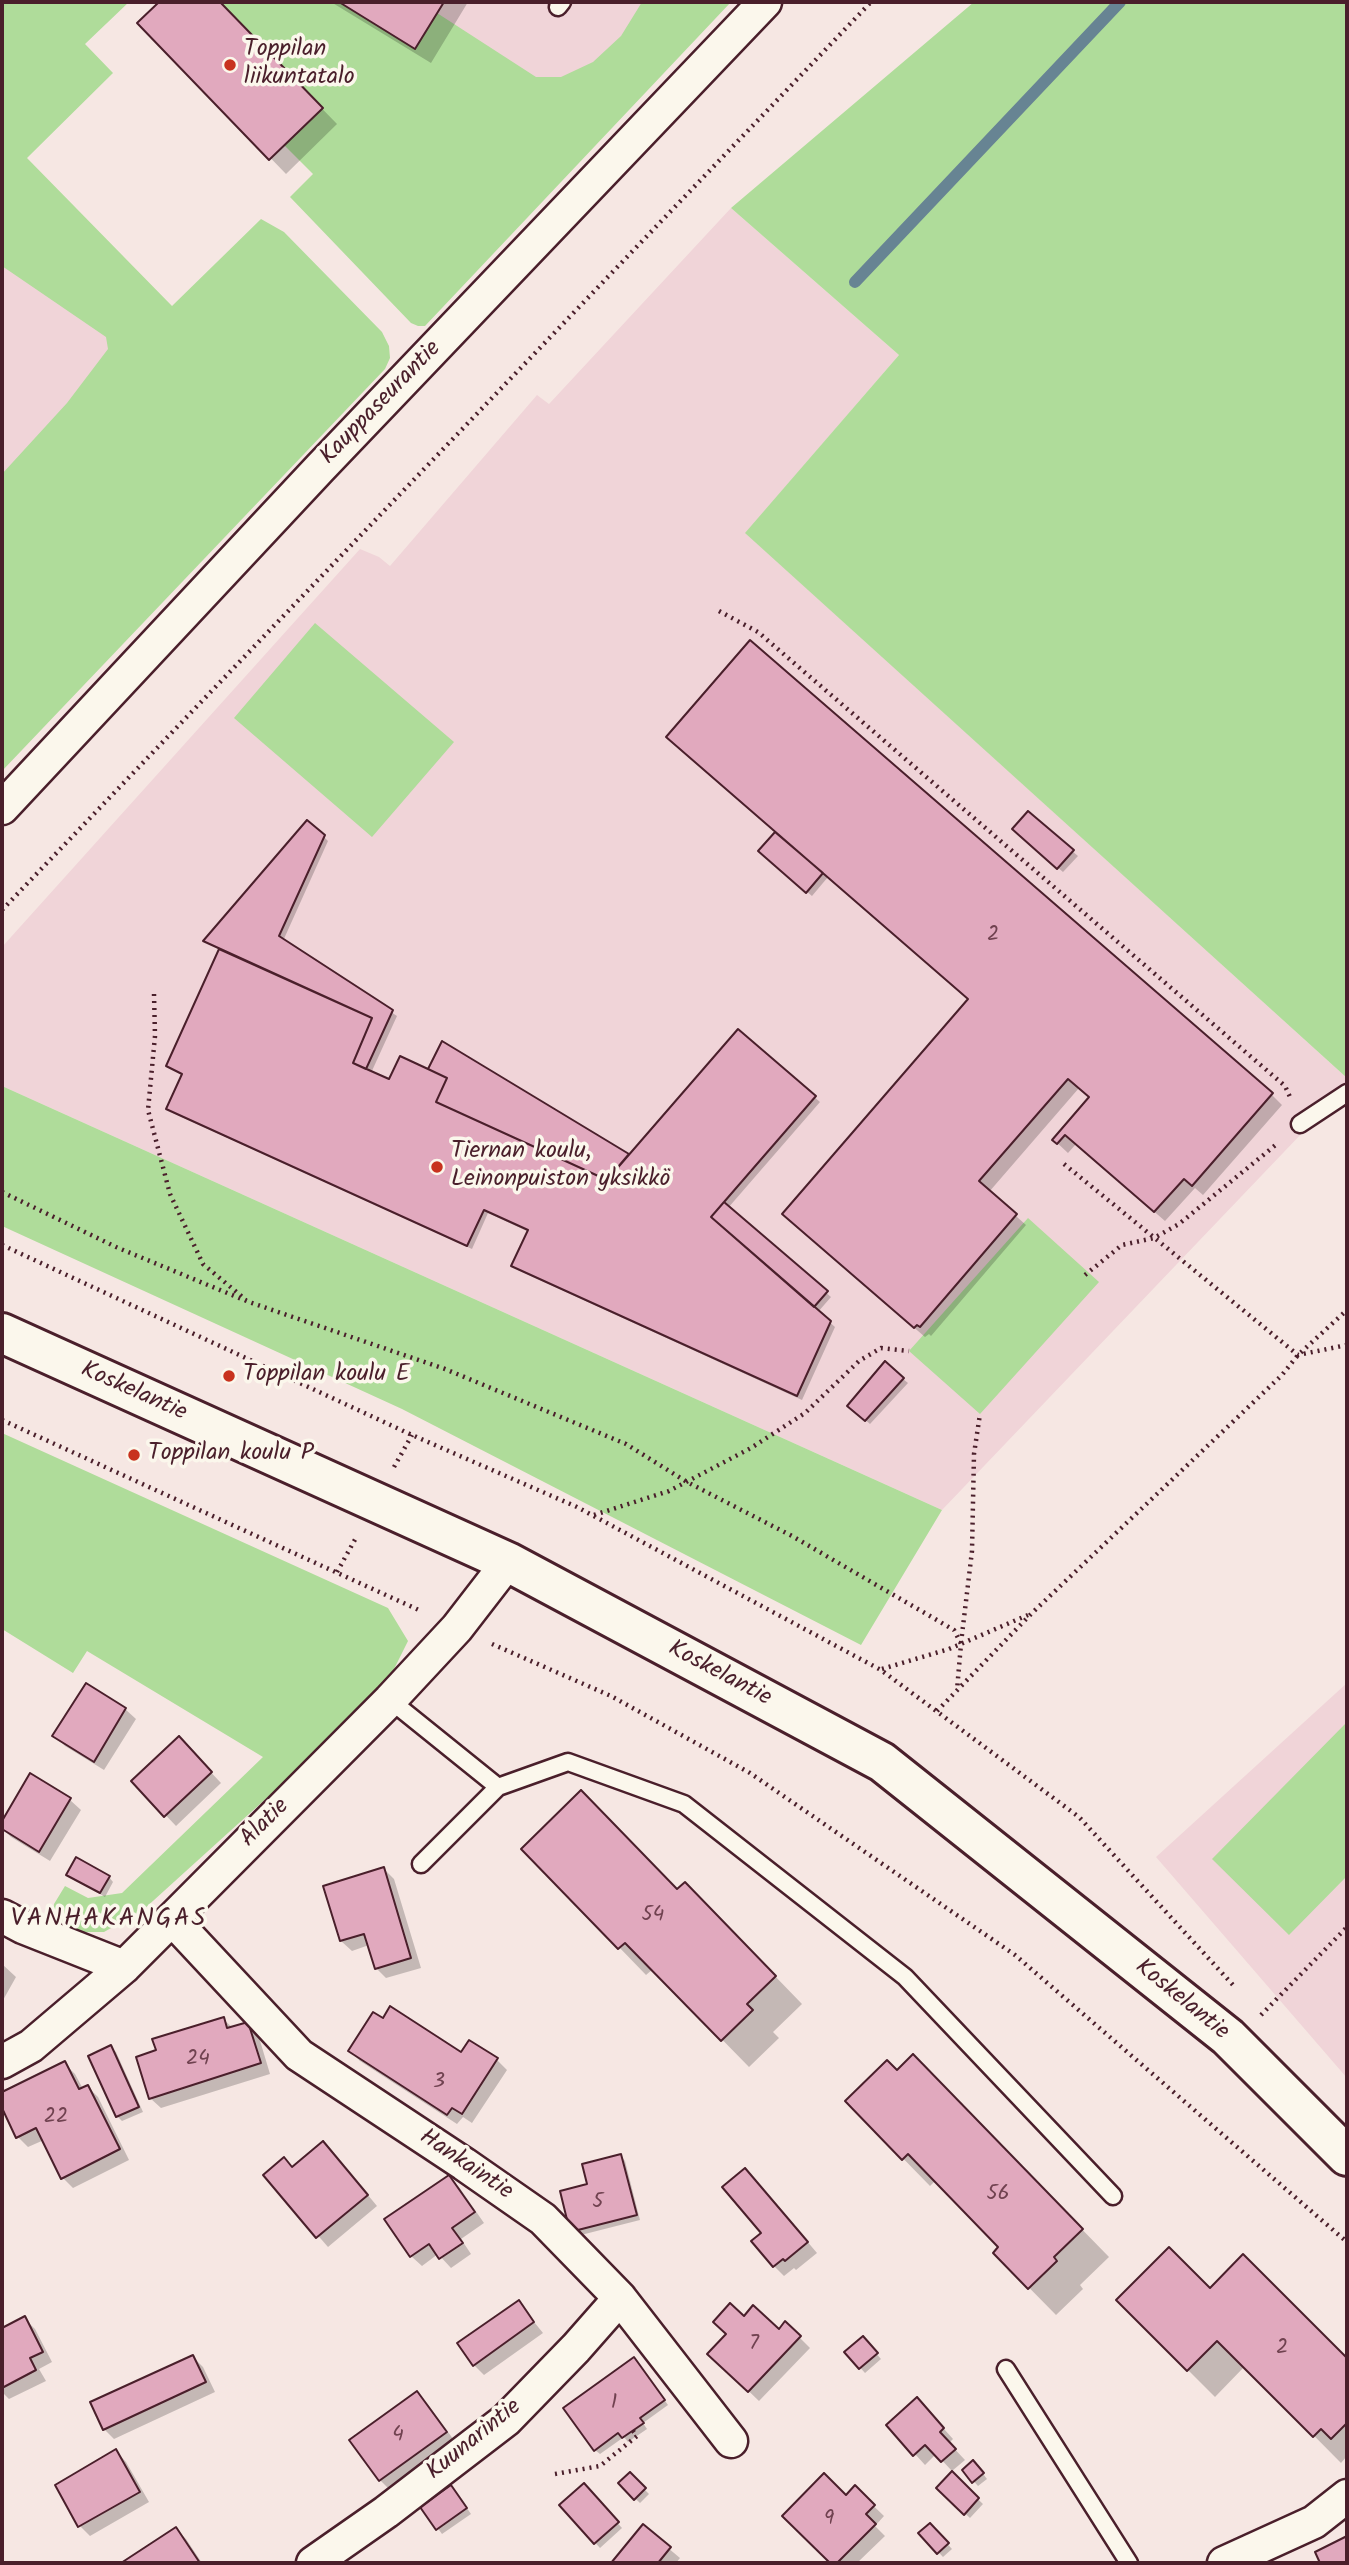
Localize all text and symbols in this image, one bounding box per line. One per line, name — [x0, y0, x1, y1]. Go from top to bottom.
place label: Toppilan liikuntatalo — [244, 37, 355, 93]
marker: Toppilan liikuntatalo — [222, 57, 238, 73]
street label: Kauppaseurantie — [316, 336, 448, 472]
house number: 2 — [987, 923, 999, 949]
place label: Tiernan koulu, Leinonpuiston yksikkö — [451, 1139, 670, 1195]
marker: Tiernan koulu, Leinonpuiston yksikkö — [429, 1159, 445, 1175]
street label: Koskelantie — [75, 1357, 191, 1429]
place label: Toppilan koulu E — [243, 1362, 410, 1390]
marker: Toppilan koulu E — [221, 1368, 237, 1384]
place label: Toppilan koulu P — [148, 1441, 314, 1469]
marker: Toppilan koulu P — [126, 1447, 142, 1463]
street label: Koskelantie — [662, 1636, 776, 1714]
street label: Alatie — [235, 1793, 297, 1855]
house number: 54 — [642, 1903, 664, 1929]
district label: VANHAKANGAS — [12, 1905, 206, 1937]
street label: Koskelantie — [1128, 1954, 1234, 2048]
house number: 24 — [186, 2047, 210, 2073]
house number: 3 — [433, 2070, 445, 2096]
house number: 22 — [44, 2105, 68, 2131]
street label: Hankaintie — [413, 2124, 517, 2208]
house number: 56 — [987, 2182, 1009, 2208]
house number: 5 — [592, 2190, 604, 2216]
house number: 7 — [749, 2332, 759, 2358]
house number: 2 — [1276, 2336, 1288, 2362]
house number: 1 — [611, 2391, 617, 2417]
street label: Kuunarintie — [422, 2394, 528, 2488]
house number: 4 — [392, 2423, 404, 2449]
house number: 9 — [824, 2507, 834, 2533]

